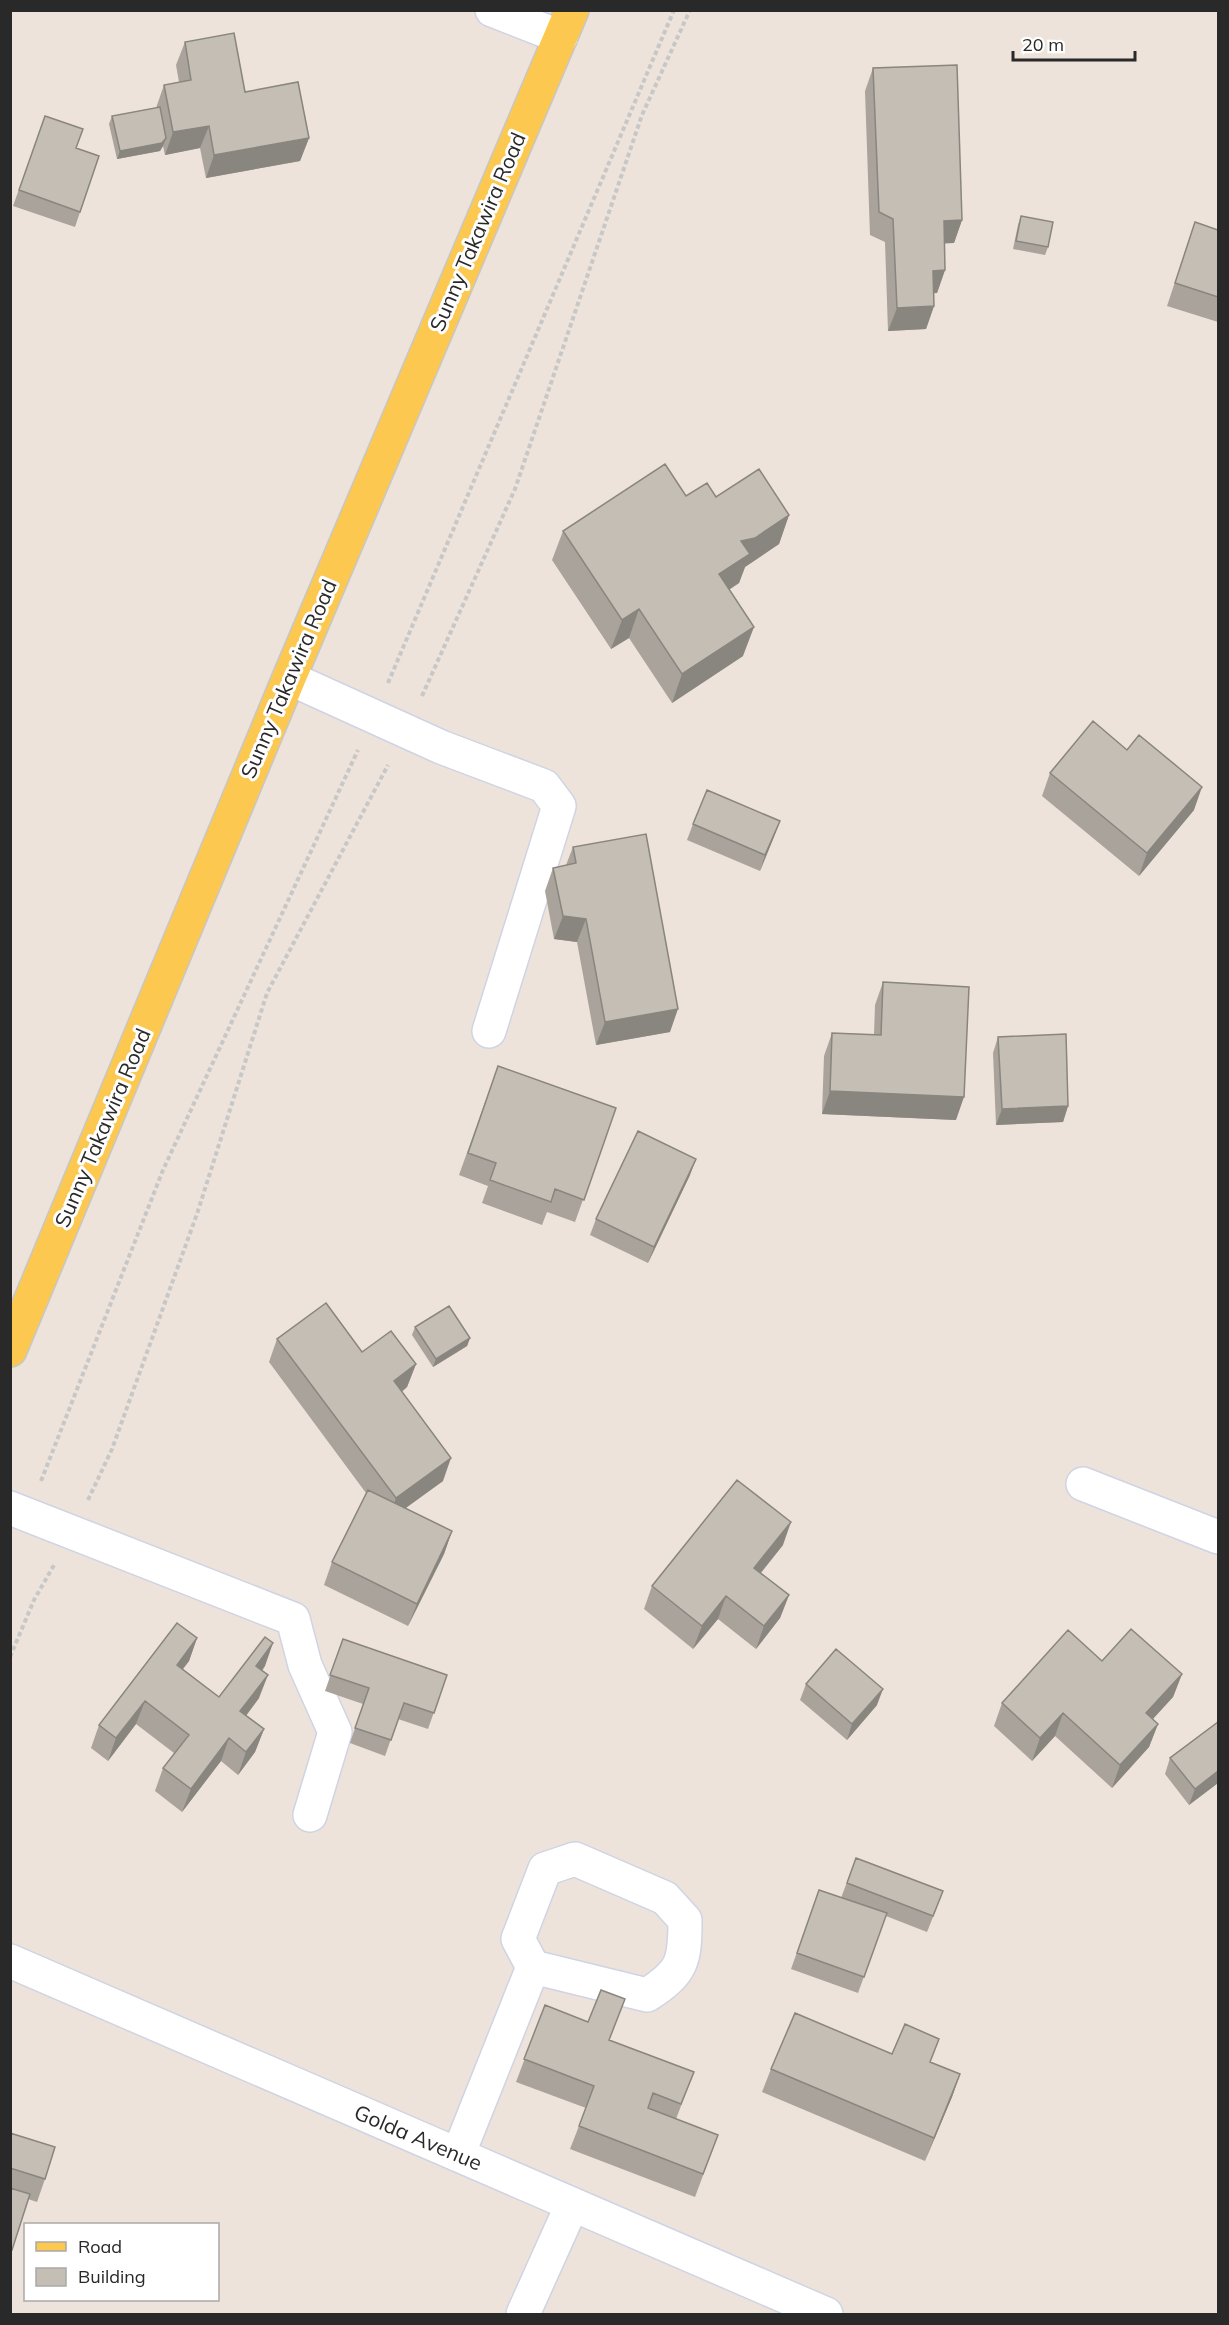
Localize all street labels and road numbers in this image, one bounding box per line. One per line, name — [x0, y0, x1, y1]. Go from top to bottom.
street label: Sunny Takawira Road — [423, 128, 531, 335]
street label: Sunny Takawira Road — [234, 575, 342, 782]
street label: Sunny Takawira Road — [48, 1024, 156, 1231]
street label: Golda Avenue — [351, 2099, 486, 2176]

